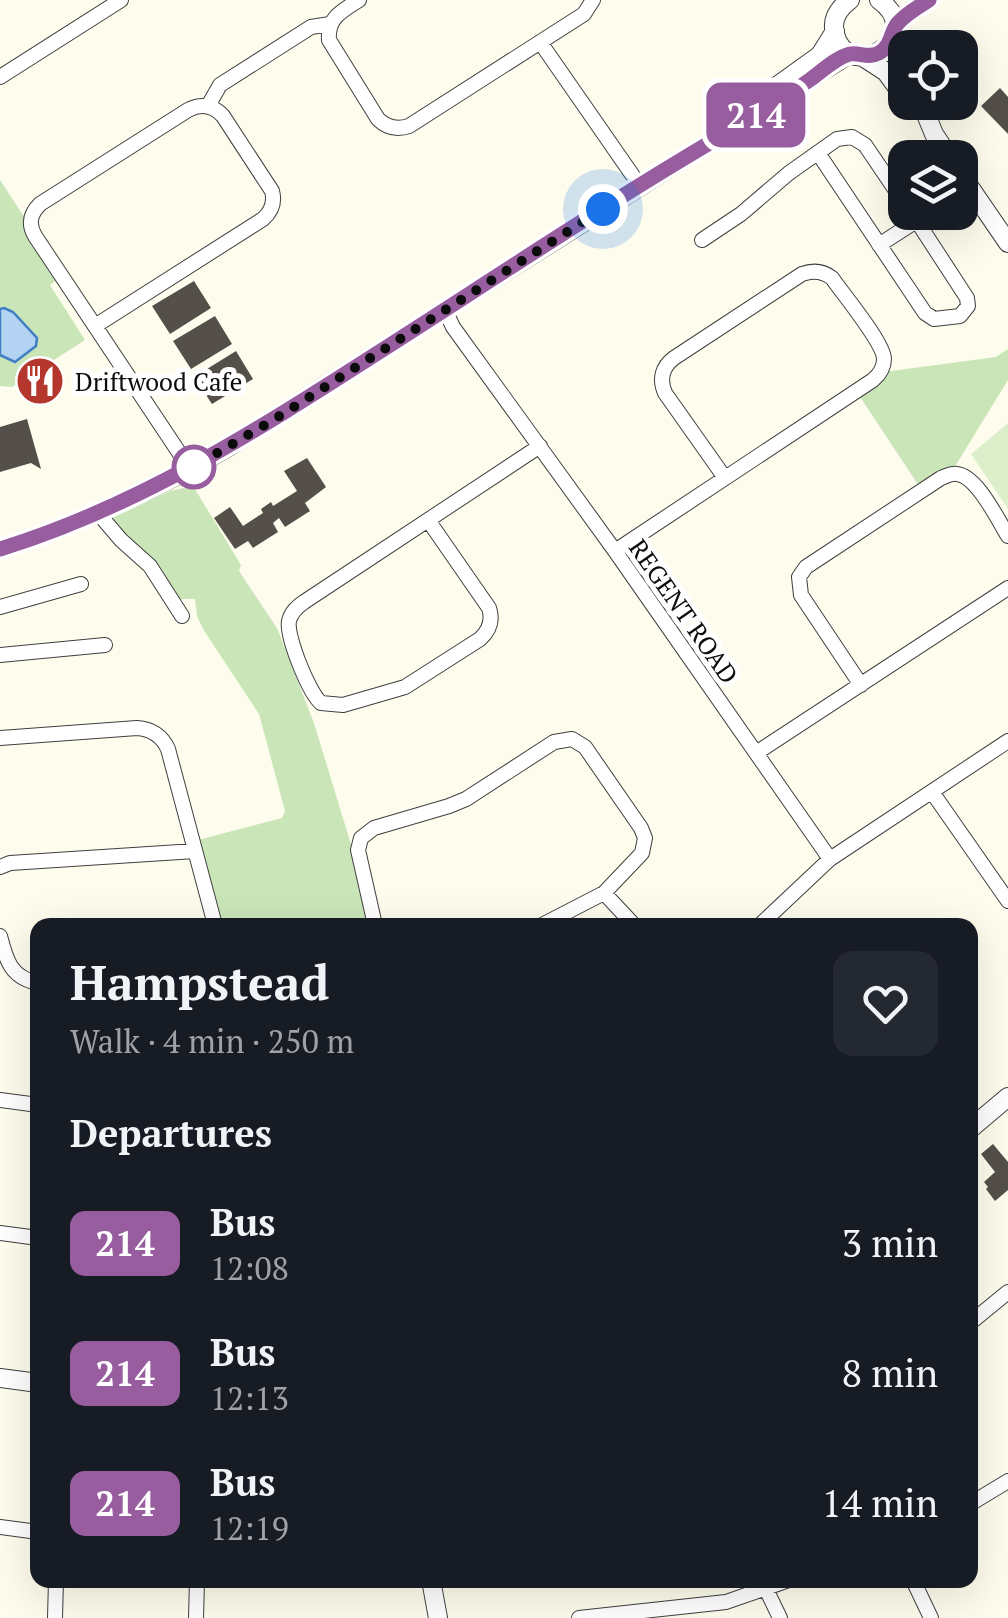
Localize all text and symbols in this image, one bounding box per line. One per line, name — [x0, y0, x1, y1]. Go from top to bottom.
map controls — [888, 30, 978, 230]
button: locate — [888, 30, 978, 120]
line badge: 214 — [698, 82, 814, 148]
text: 214 — [726, 92, 786, 138]
button: layers — [888, 140, 978, 230]
your location — [578, 184, 628, 234]
restaurant icon: Driftwood Cafe — [14, 355, 66, 407]
place label: Driftwood Cafe — [75, 365, 242, 398]
unlabelled marker — [173, 446, 215, 488]
street label: REGENT ROAD — [622, 532, 746, 690]
text: Hampstead — [70, 950, 329, 1014]
button: heart — [833, 951, 938, 1056]
text: Walk · 4 min · 250 m — [70, 1020, 354, 1062]
text: Departures — [70, 1108, 272, 1158]
text: Bus — [210, 1197, 275, 1247]
text: 3 min — [842, 1218, 938, 1268]
text: 214 — [95, 1220, 155, 1266]
text: 12:08 — [210, 1247, 289, 1289]
text: Bus — [210, 1327, 275, 1377]
text: 8 min — [842, 1348, 938, 1398]
text: 214 — [95, 1350, 155, 1396]
text: 12:13 — [210, 1377, 289, 1419]
text: Bus — [210, 1457, 275, 1507]
text: 14 min — [821, 1478, 938, 1528]
text: 214 — [95, 1480, 155, 1526]
text: 12:19 — [210, 1507, 289, 1549]

